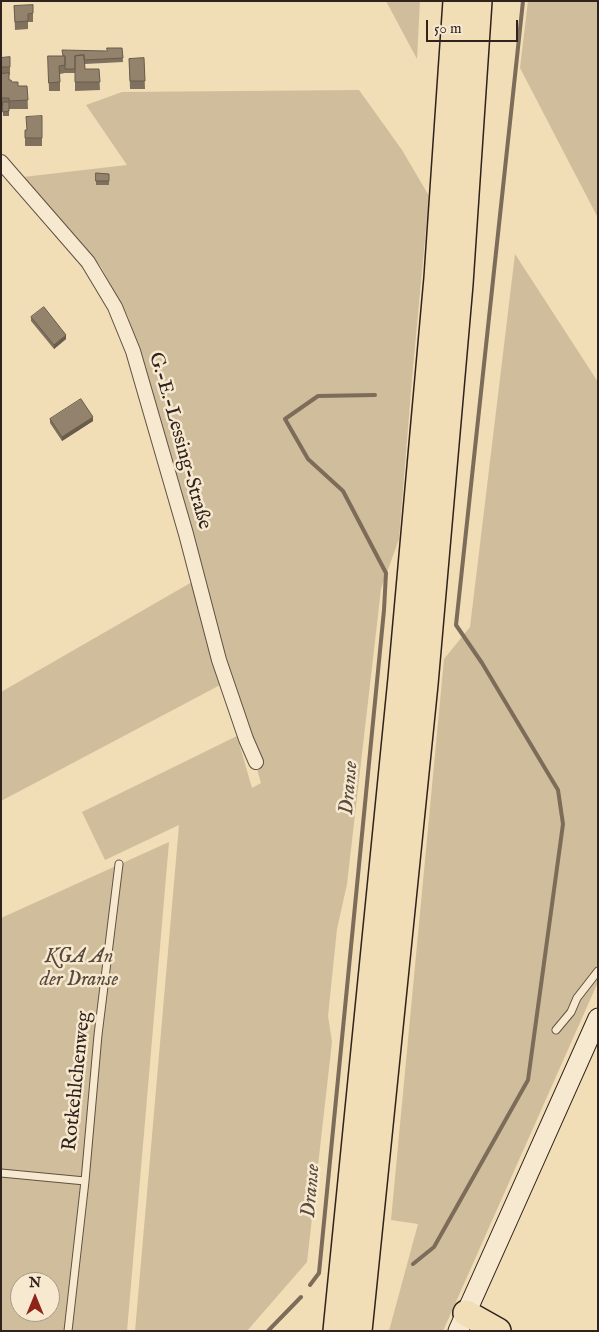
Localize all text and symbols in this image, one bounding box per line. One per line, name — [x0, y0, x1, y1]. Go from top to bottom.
scale bar — [429, 10, 522, 42]
text: 50 m — [434, 19, 462, 38]
street label: G.-E.-Lessing-Straße — [142, 350, 216, 532]
water label: Dranse — [335, 760, 365, 816]
park label: KGA An der Dranse — [40, 946, 118, 993]
street label: Rotkehlchenweg — [59, 1010, 97, 1152]
water label: Dranse — [297, 1163, 327, 1219]
north arrow — [10, 1272, 60, 1322]
text: N — [29, 1274, 41, 1292]

